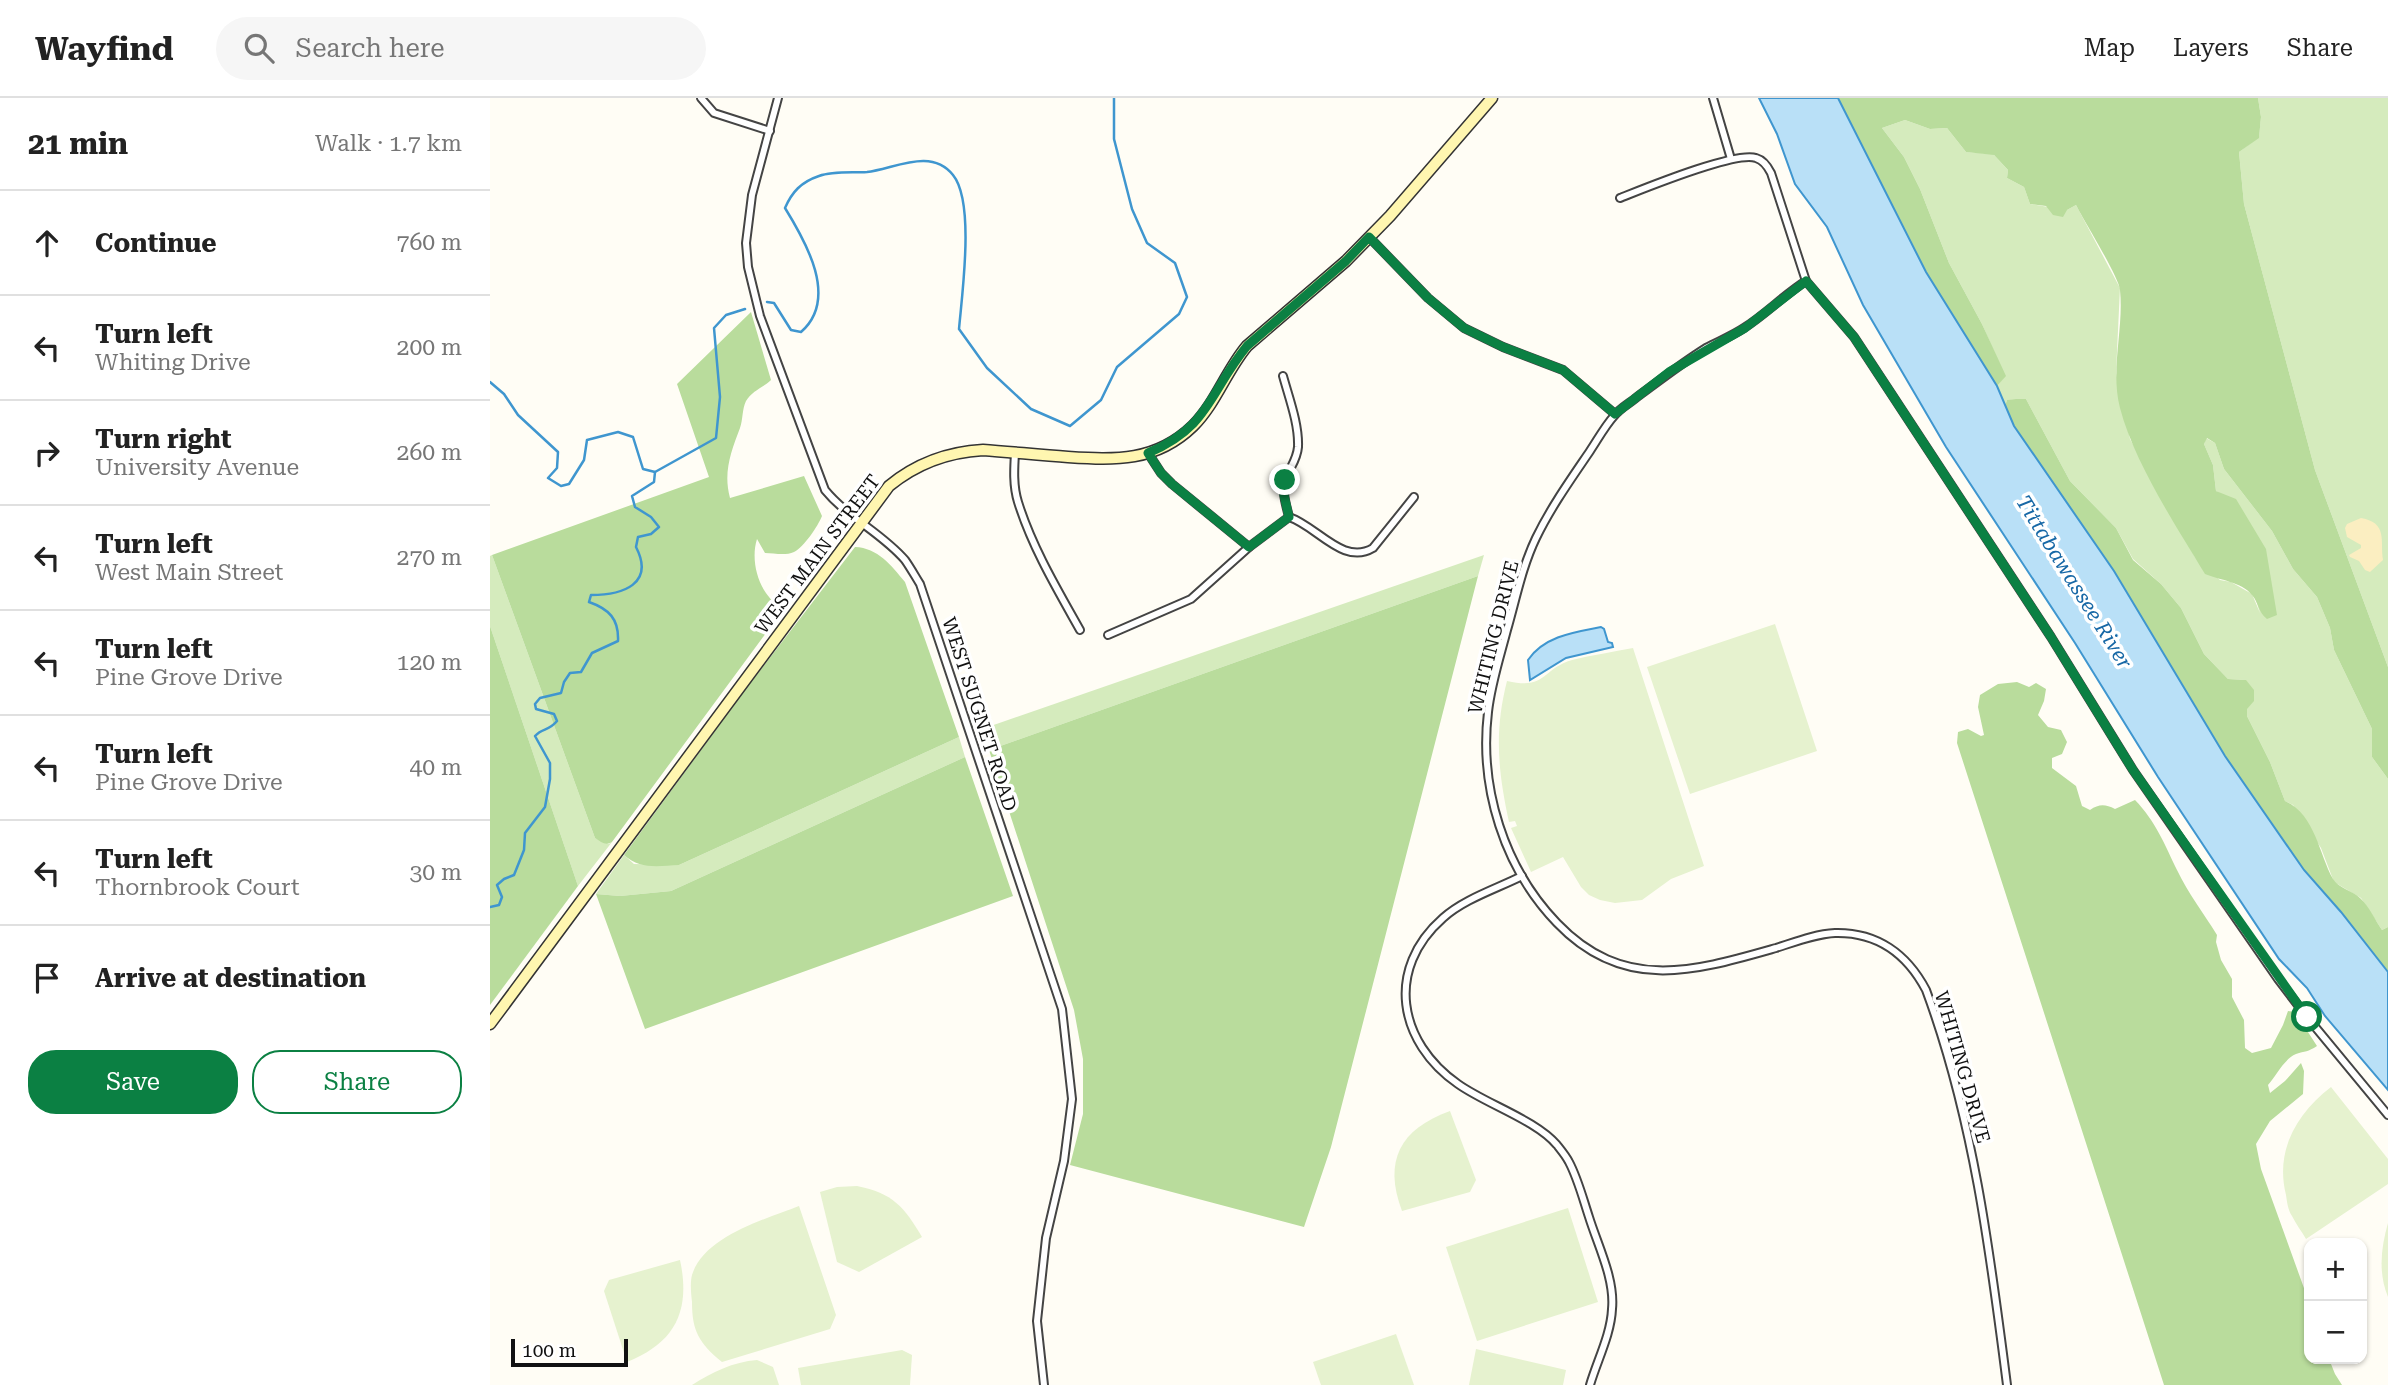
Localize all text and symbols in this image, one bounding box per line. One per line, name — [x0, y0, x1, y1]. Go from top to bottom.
search box — [216, 17, 706, 80]
text: Wayfind — [35, 29, 174, 68]
icon: search — [240, 29, 278, 67]
text: Search here — [296, 33, 445, 63]
text: Map — [2084, 34, 2135, 62]
text: Layers — [2173, 34, 2249, 62]
text: Share — [2287, 34, 2353, 62]
text: 21 min — [28, 126, 128, 161]
text: Walk · 1.7 km — [315, 130, 462, 157]
icon: ahead — [28, 224, 66, 262]
text: Continue — [95, 228, 217, 258]
text: 760 m — [397, 229, 462, 256]
text: Turn left — [95, 319, 213, 349]
icon: left — [28, 329, 66, 367]
text: 200 m — [397, 334, 462, 361]
text: Whiting Drive — [95, 349, 251, 376]
text: Turn right — [95, 424, 231, 454]
icon: right — [28, 434, 66, 472]
text: 260 m — [397, 439, 462, 466]
text: University Avenue — [95, 454, 299, 481]
route end — [1269, 464, 1300, 495]
street label: WEST MAIN STREET — [750, 470, 885, 638]
water label: Tittabawassee River — [2011, 491, 2137, 673]
text: Turn left — [95, 529, 213, 559]
icon: left — [28, 539, 66, 577]
text: 270 m — [397, 544, 462, 571]
street label: WHITING DRIVE — [1463, 558, 1524, 716]
text: West Main Street — [95, 559, 283, 586]
street label: WEST SUGNET ROAD — [937, 614, 1022, 814]
text: Turn left — [95, 634, 213, 664]
icon: left — [28, 644, 66, 682]
text: 120 m — [397, 649, 462, 676]
text: Pine Grove Drive — [95, 664, 283, 691]
text: Turn left — [95, 739, 213, 769]
icon: left — [28, 749, 66, 787]
text: 40 m — [409, 754, 462, 781]
text: Pine Grove Drive — [95, 769, 283, 796]
text: Turn left — [95, 844, 213, 874]
icon: left — [28, 854, 66, 892]
text: 30 m — [409, 859, 462, 886]
text: Thornbrook Court — [95, 874, 299, 901]
icon: arrive — [28, 959, 66, 997]
text: Arrive at destination — [95, 963, 366, 993]
street label: WHITING DRIVE — [1930, 988, 1995, 1146]
route start — [2291, 1001, 2322, 1032]
button: Save — [28, 1050, 238, 1114]
button: Share — [252, 1050, 462, 1114]
map controls — [2304, 1238, 2367, 1364]
button: + — [2304, 1238, 2367, 1301]
button: − — [2304, 1301, 2367, 1364]
scale bar — [511, 1336, 628, 1368]
text: 100 m — [522, 1339, 576, 1362]

